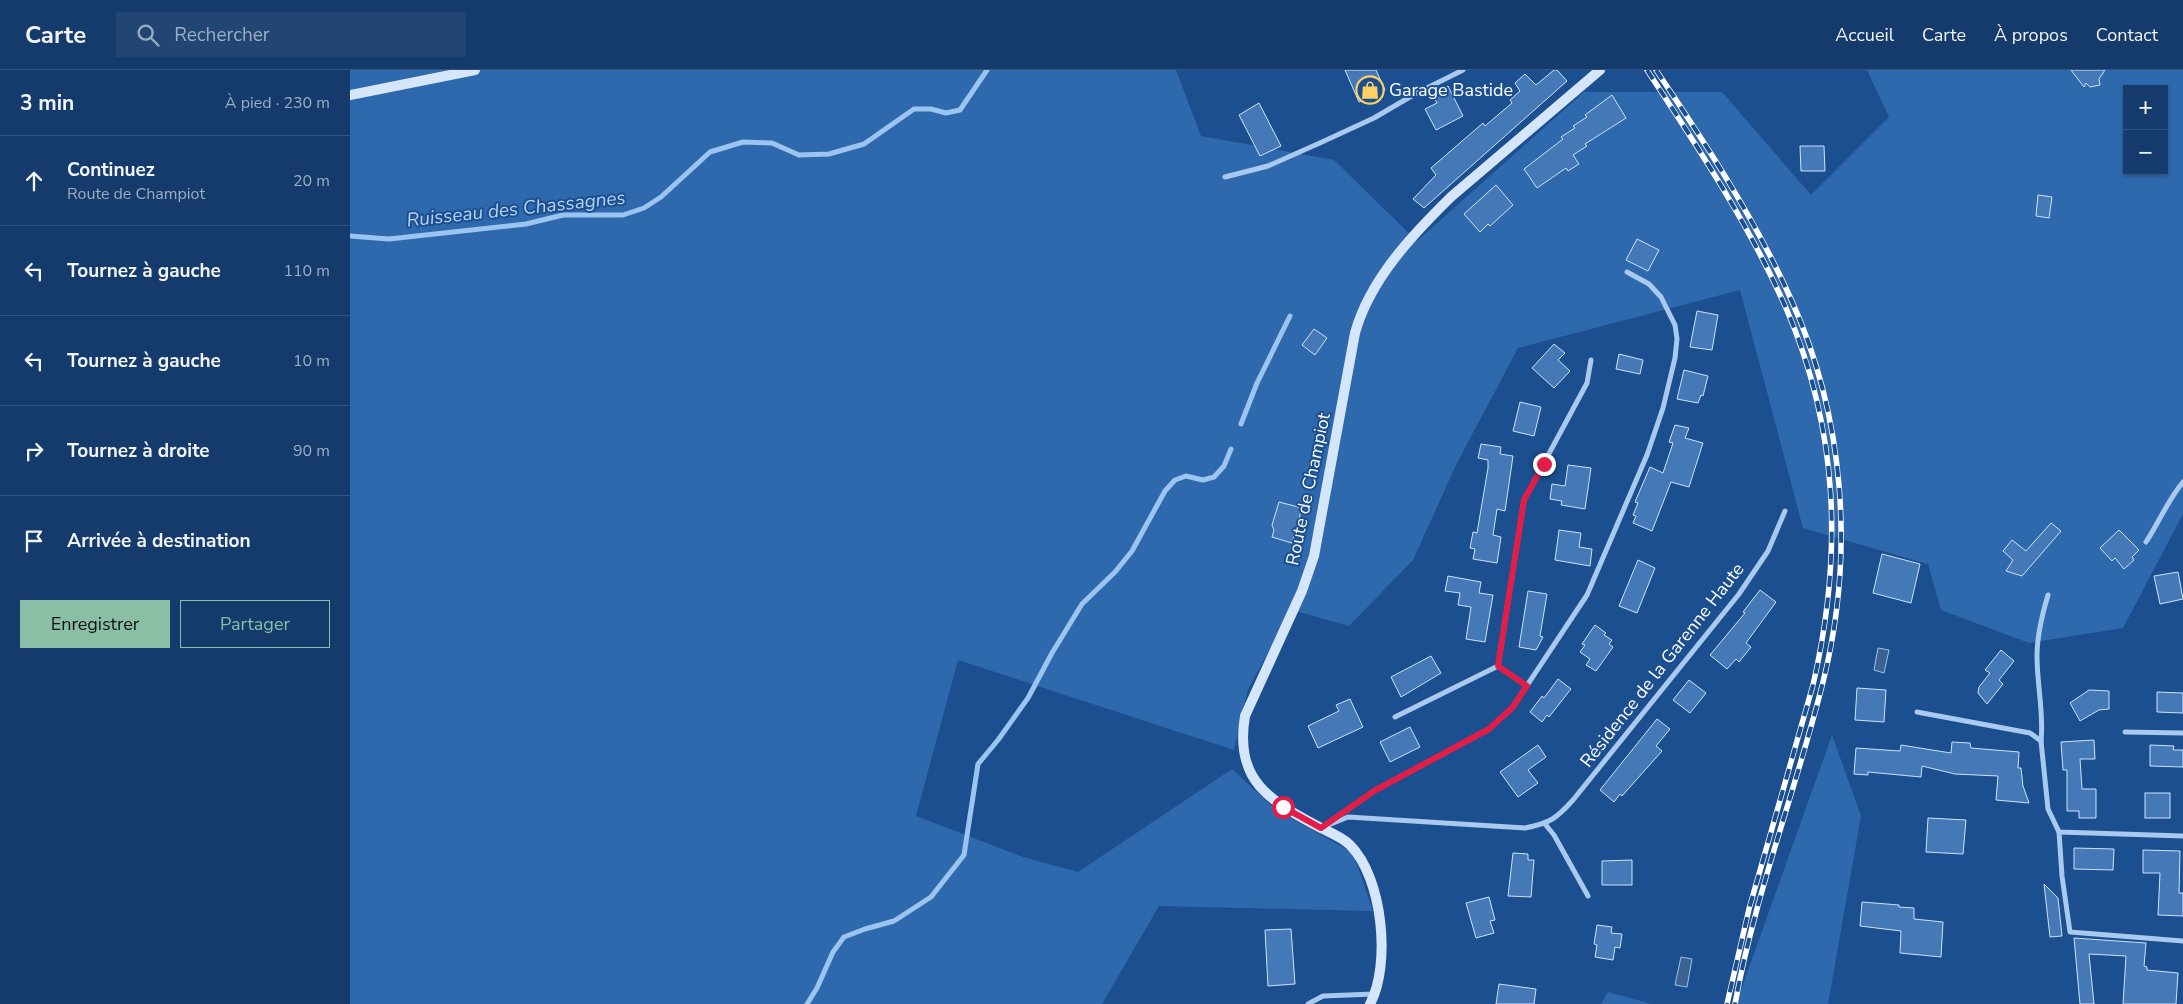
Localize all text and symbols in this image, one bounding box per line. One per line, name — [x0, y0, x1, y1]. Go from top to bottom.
search box — [116, 12, 466, 57]
text: Carte — [25, 19, 86, 51]
icon: search — [134, 21, 162, 49]
text: Rechercher — [174, 22, 270, 48]
text: Accueil — [1835, 23, 1894, 47]
text: Carte — [1922, 23, 1966, 47]
text: À propos — [1994, 23, 2068, 47]
text: Contact — [2096, 23, 2158, 47]
shop icon: Garage Bastide — [1355, 75, 1385, 105]
place label: Garage Bastide — [1389, 78, 1513, 102]
map controls — [2123, 85, 2168, 175]
button: + — [2123, 85, 2168, 130]
text: 3 min — [20, 89, 74, 117]
text: À pied · 230 m — [225, 92, 330, 114]
button: − — [2123, 130, 2168, 175]
text: Continuez — [67, 157, 155, 183]
icon: ahead — [20, 167, 48, 195]
text: 20 m — [293, 170, 330, 192]
text: Route de Champiot — [67, 183, 205, 205]
water label: Ruisseau des Chassagnes — [405, 185, 627, 233]
icon: left — [20, 257, 48, 285]
text: Tournez à gauche — [67, 258, 221, 284]
text: 110 m — [283, 260, 330, 282]
icon: left — [20, 347, 48, 375]
text: Tournez à gauche — [67, 348, 221, 374]
text: 10 m — [293, 350, 330, 372]
street label: Route de Champiot — [1280, 410, 1336, 567]
icon: right — [20, 437, 48, 465]
text: Tournez à droite — [67, 438, 210, 464]
text: 90 m — [293, 440, 330, 462]
route end — [1533, 453, 1556, 476]
icon: arrive — [20, 527, 48, 555]
text: Arrivée à destination — [67, 528, 251, 554]
street label: Résidence de la Garenne Haute — [1575, 558, 1749, 772]
button: Enregistrer — [20, 600, 170, 648]
button: Partager — [180, 600, 330, 648]
route start — [1272, 796, 1295, 819]

